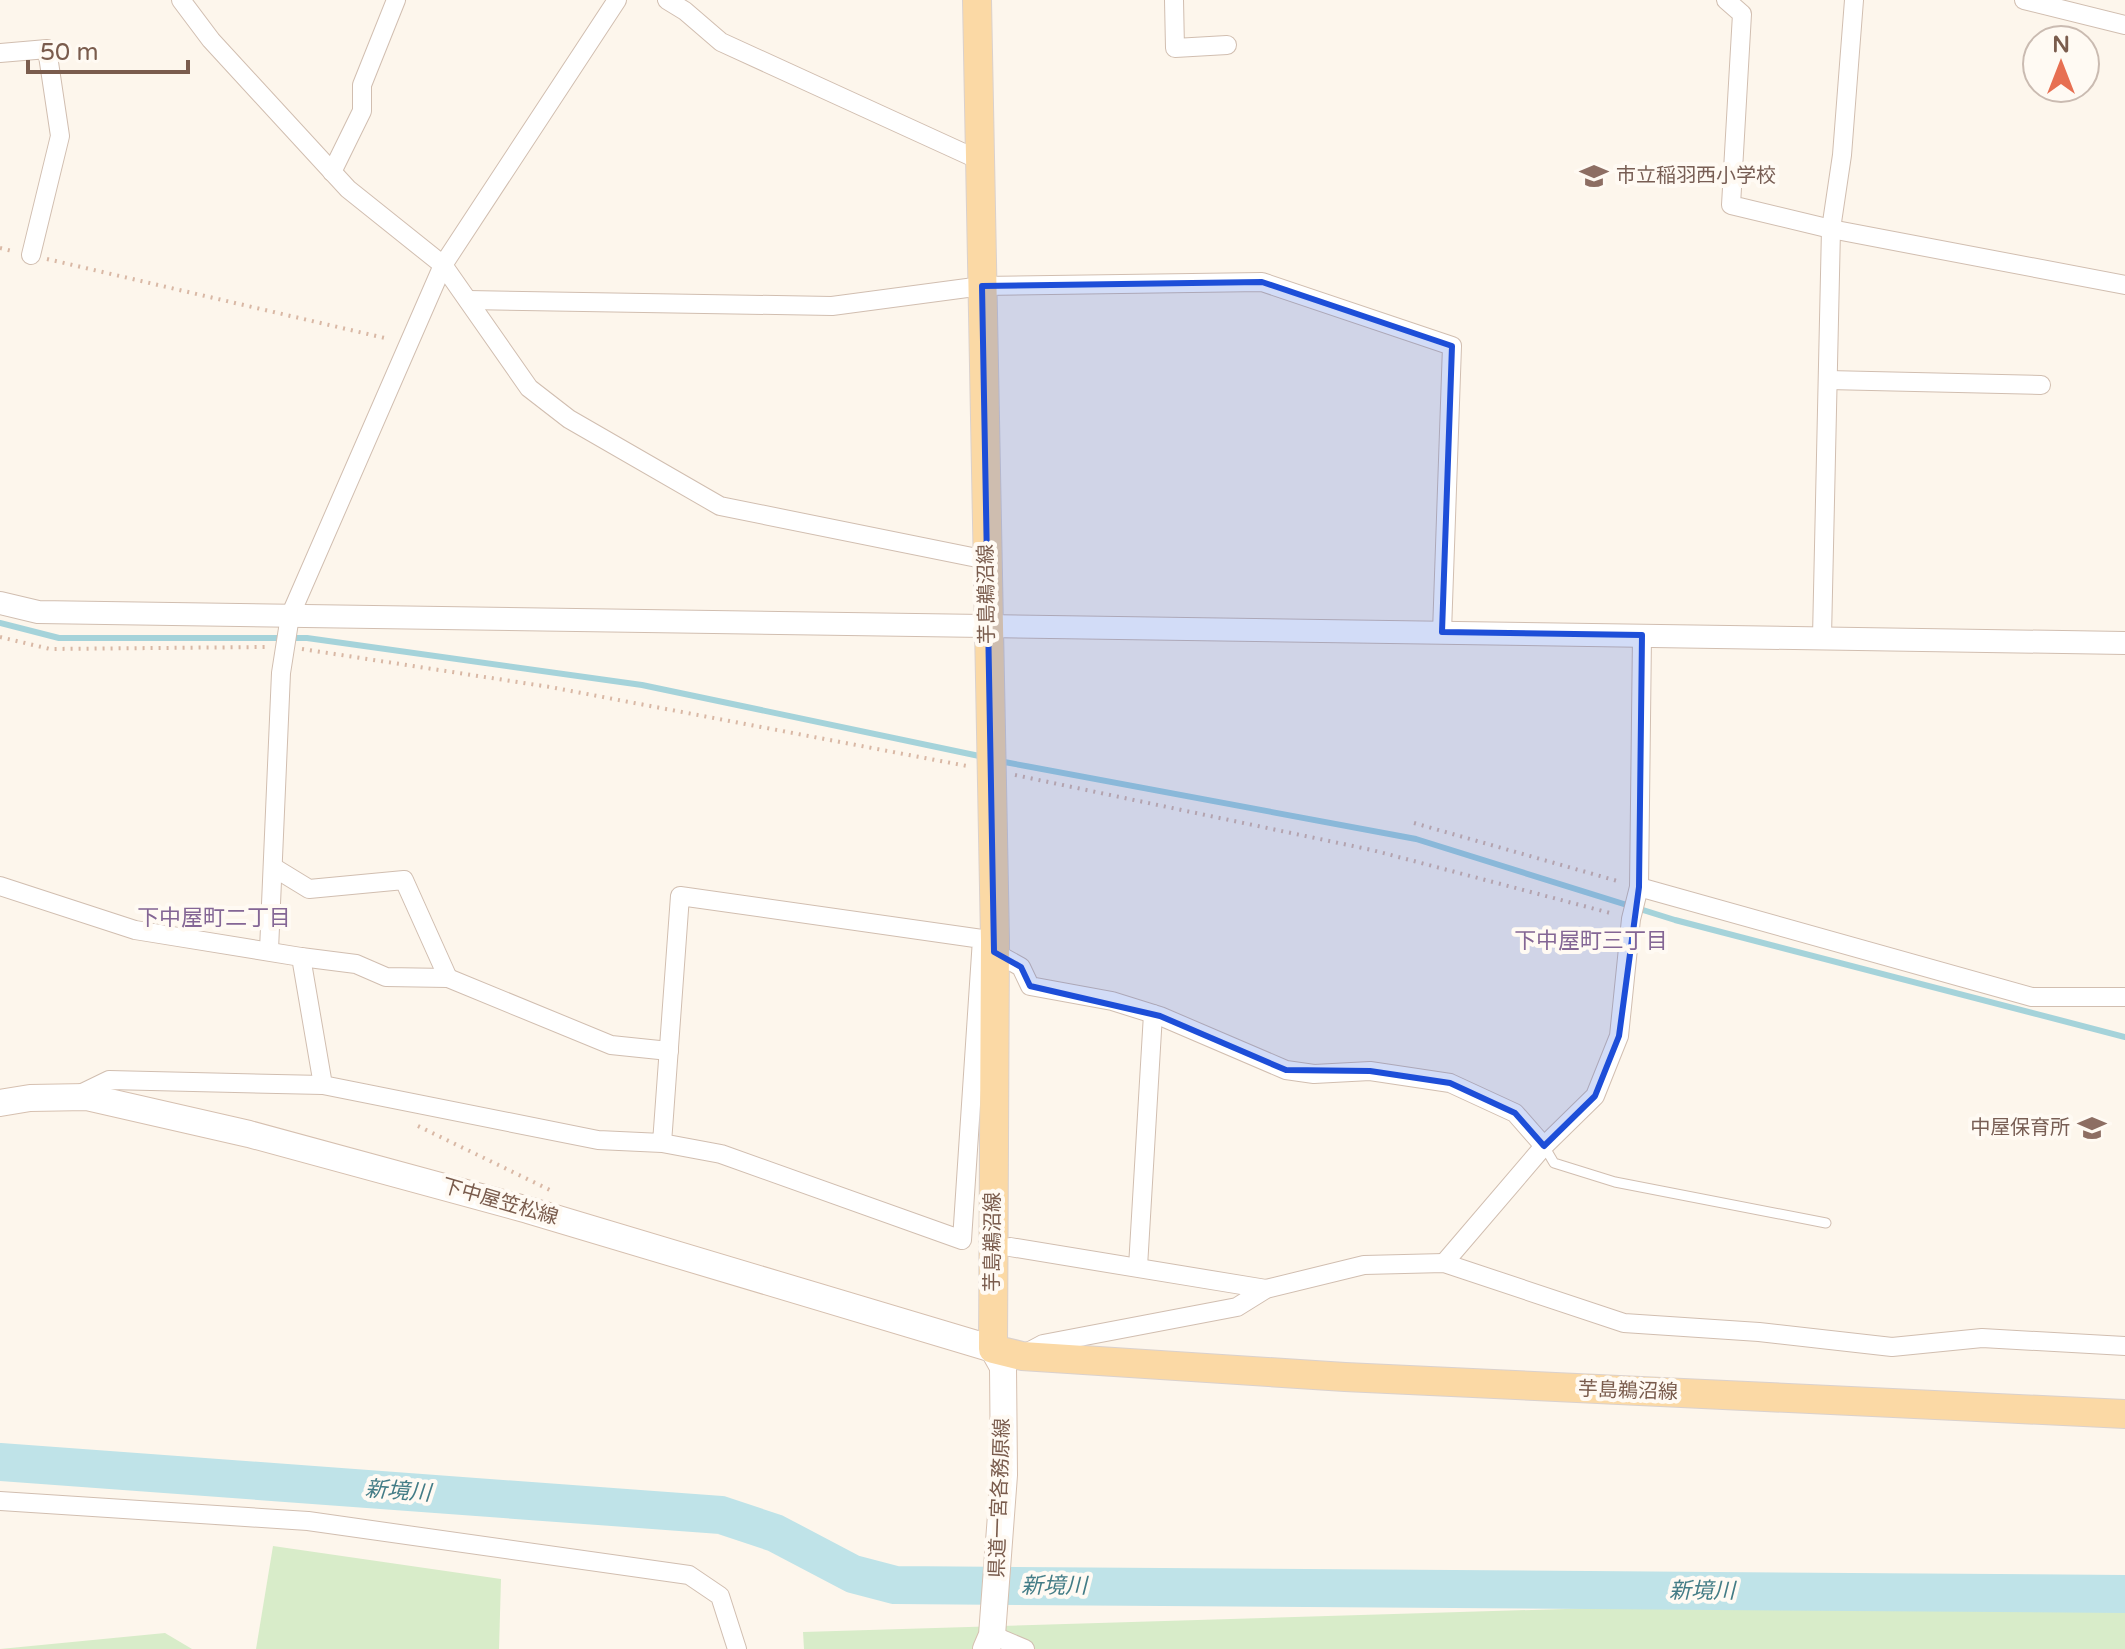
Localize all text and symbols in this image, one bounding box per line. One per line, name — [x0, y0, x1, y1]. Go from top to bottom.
scale bar — [28, 24, 188, 74]
north arrow — [2021, 24, 2101, 104]
text: N — [2052, 32, 2070, 58]
text: 50 m — [40, 38, 98, 67]
school or university icon: 市立稲羽西小学校 — [1579, 161, 1609, 191]
place label: 市立稲羽西小学校 — [1616, 164, 1776, 188]
street label: 芋島鵜沼線 — [974, 544, 1000, 644]
district label: 下中屋町二丁目 — [137, 905, 291, 931]
district label: 下中屋町三丁目 — [1514, 928, 1668, 954]
school or university icon: 中屋保育所 — [2077, 1113, 2107, 1143]
place label: 中屋保育所 — [1970, 1116, 2070, 1140]
street label: 下中屋笠松線 — [439, 1174, 561, 1230]
street label: 芋島鵜沼線 — [981, 1192, 1005, 1292]
street label: 芋島鵜沼線 — [1578, 1377, 1678, 1405]
street label: 県道一宮各務原線 — [985, 1418, 1015, 1578]
water label: 新境川 — [364, 1476, 434, 1506]
water label: 新境川 — [1021, 1573, 1089, 1599]
water label: 新境川 — [1669, 1578, 1737, 1604]

